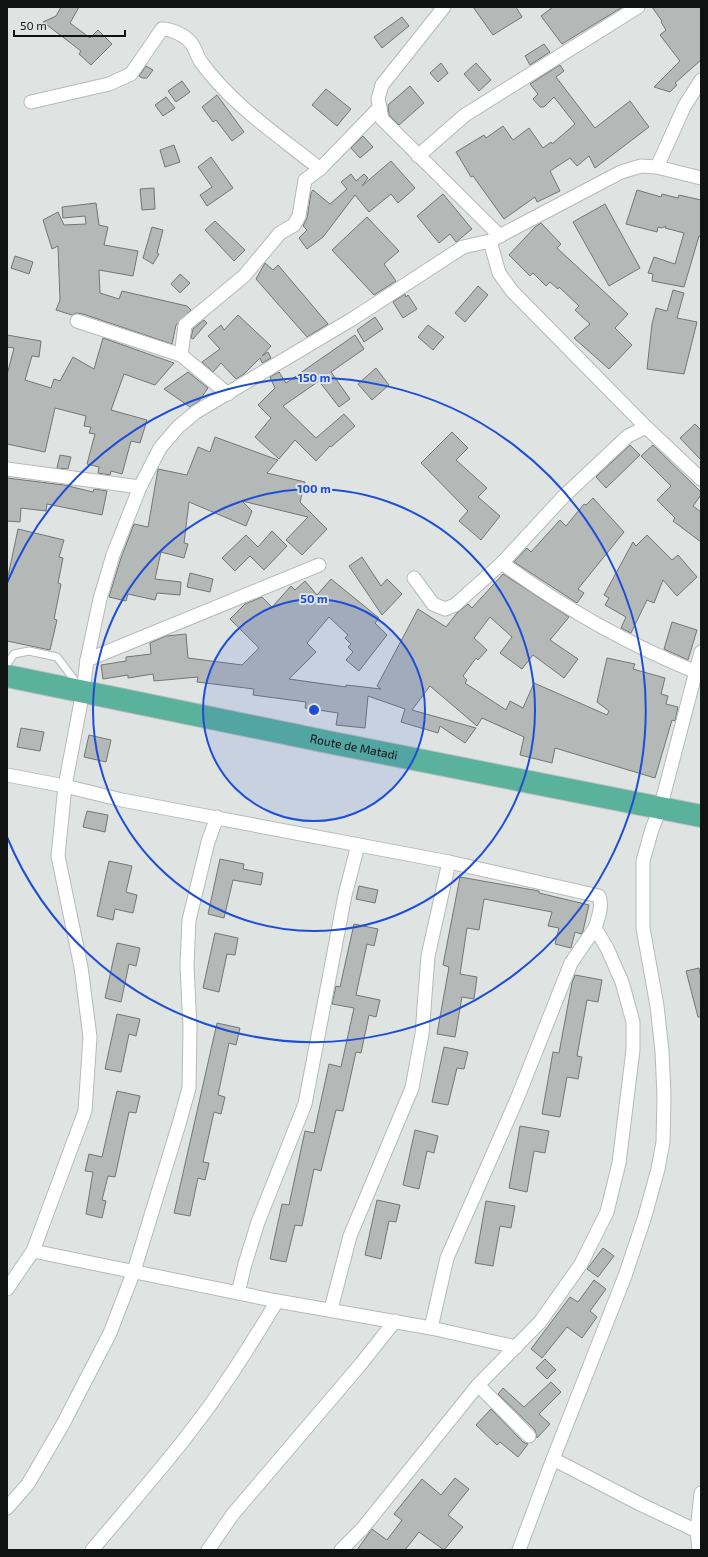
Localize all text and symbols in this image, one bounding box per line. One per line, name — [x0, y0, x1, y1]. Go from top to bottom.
scale bar — [14, 12, 125, 38]
text: 50 m — [20, 18, 47, 32]
text: 150 m — [298, 370, 330, 384]
text: 100 m — [297, 481, 331, 495]
text: 50 m — [300, 591, 328, 605]
centre of rings — [307, 703, 321, 717]
street label: Route de Matadi — [309, 730, 399, 762]

